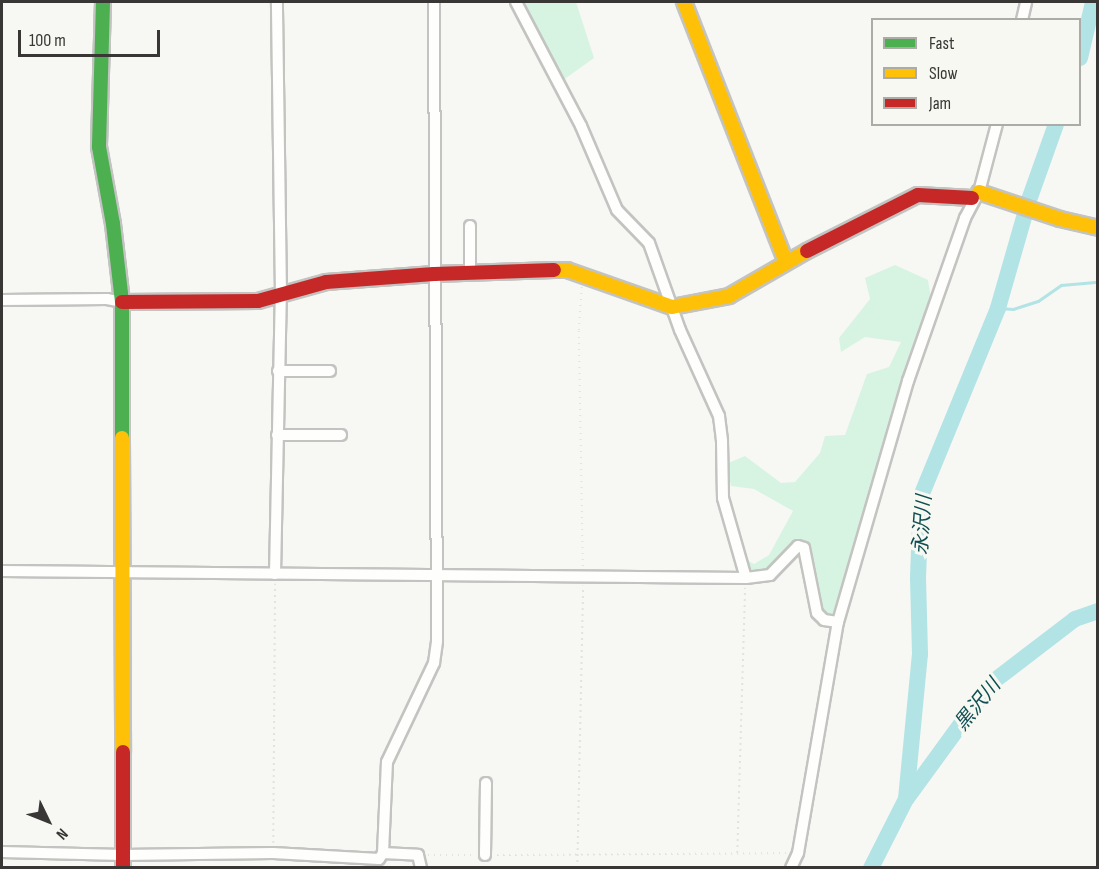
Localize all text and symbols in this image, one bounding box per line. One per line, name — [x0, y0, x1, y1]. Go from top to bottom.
scale bar — [21, 18, 164, 56]
legend — [871, 18, 1081, 126]
text: 100 m — [29, 30, 66, 51]
text: Fast — [929, 33, 954, 54]
text: Slow — [929, 63, 958, 84]
text: Jam — [929, 93, 951, 114]
water label: 永沢川 — [909, 494, 937, 556]
water label: 黒沢川 — [950, 674, 1006, 736]
north arrow — [18, 791, 78, 851]
text: N — [52, 824, 71, 843]

